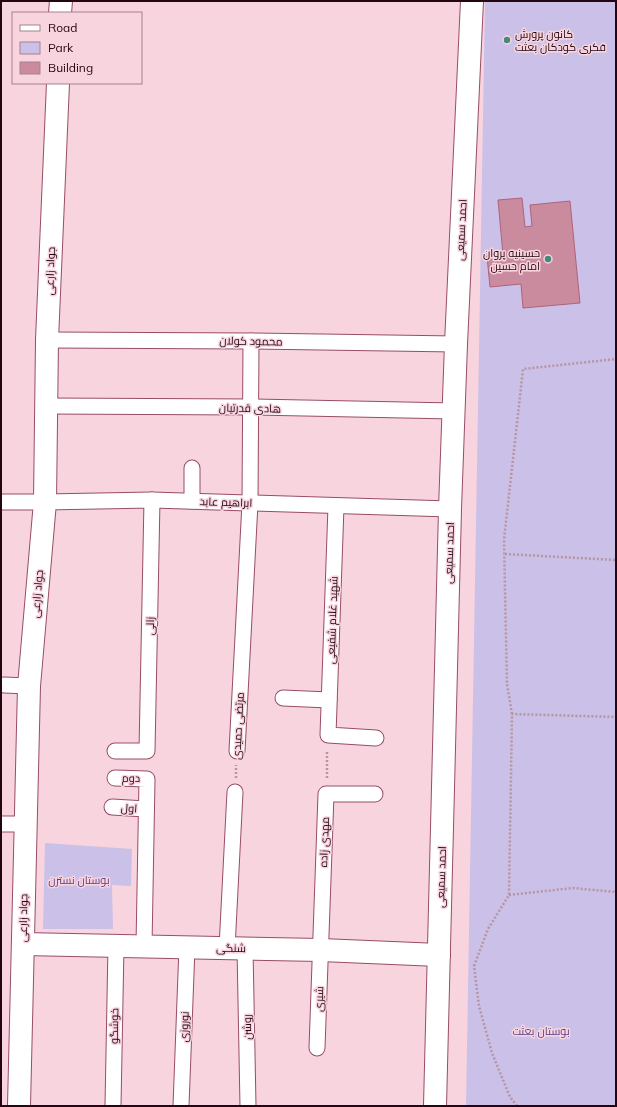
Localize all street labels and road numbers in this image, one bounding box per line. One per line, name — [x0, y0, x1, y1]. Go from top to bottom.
street label: احمد سمیعی — [452, 199, 470, 261]
street label: جواد زارعی — [42, 246, 58, 296]
street label: محمود کولان — [219, 333, 283, 349]
street label: هادی قدرتیان — [219, 400, 281, 416]
street label: ابراهیم عابد — [199, 494, 253, 511]
street label: احمد سمیعی — [441, 522, 457, 584]
street label: جواد زارعی — [28, 569, 46, 619]
street label: شهید غلام شفیعی — [323, 576, 342, 664]
street label: زالی — [143, 616, 157, 635]
street label: مرتضی حمیدی — [229, 692, 247, 760]
street label: دوم — [122, 771, 140, 786]
street label: اول — [120, 800, 138, 816]
street label: مهدی زاده — [316, 817, 332, 867]
street label: احمد سمیعی — [433, 846, 449, 908]
street label: جواد زارعی — [16, 894, 30, 942]
street label: شنگی — [216, 941, 246, 955]
street label: شیری — [312, 986, 326, 1012]
street label: خوشگو — [107, 1008, 121, 1044]
street label: نوروزی — [176, 1011, 192, 1043]
street label: روشن — [240, 1014, 254, 1040]

